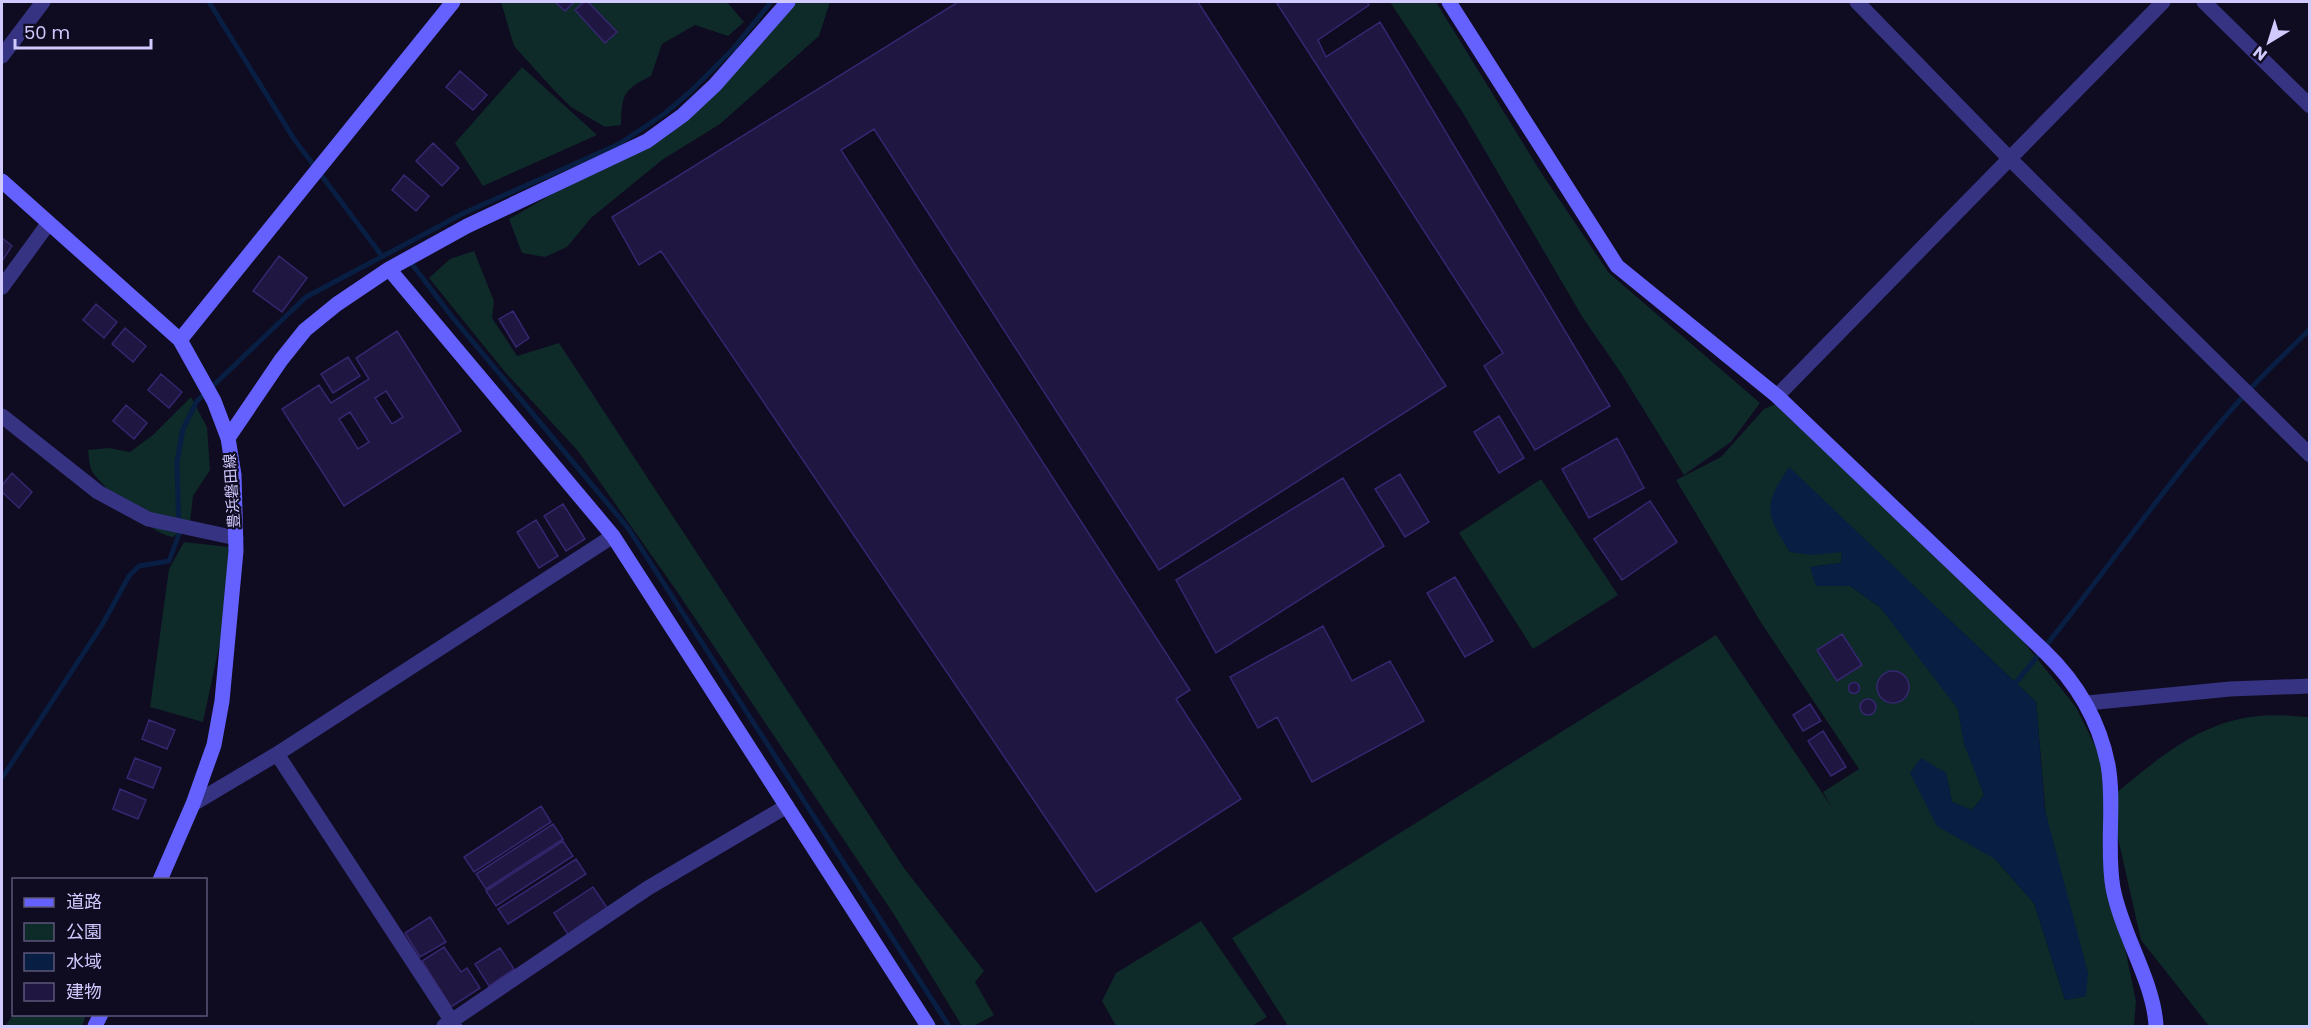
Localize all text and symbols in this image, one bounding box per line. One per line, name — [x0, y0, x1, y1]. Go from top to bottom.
scale bar — [15, 12, 152, 50]
north arrow — [2239, 12, 2299, 72]
text: 50 m — [24, 20, 70, 45]
text: N — [2248, 41, 2272, 66]
street label: 豊浜磐田線 — [218, 453, 245, 529]
legend — [12, 878, 207, 1016]
text: 道路 — [66, 889, 102, 914]
text: 公園 — [66, 919, 102, 944]
text: 水域 — [66, 949, 102, 974]
text: 建物 — [66, 979, 102, 1004]

